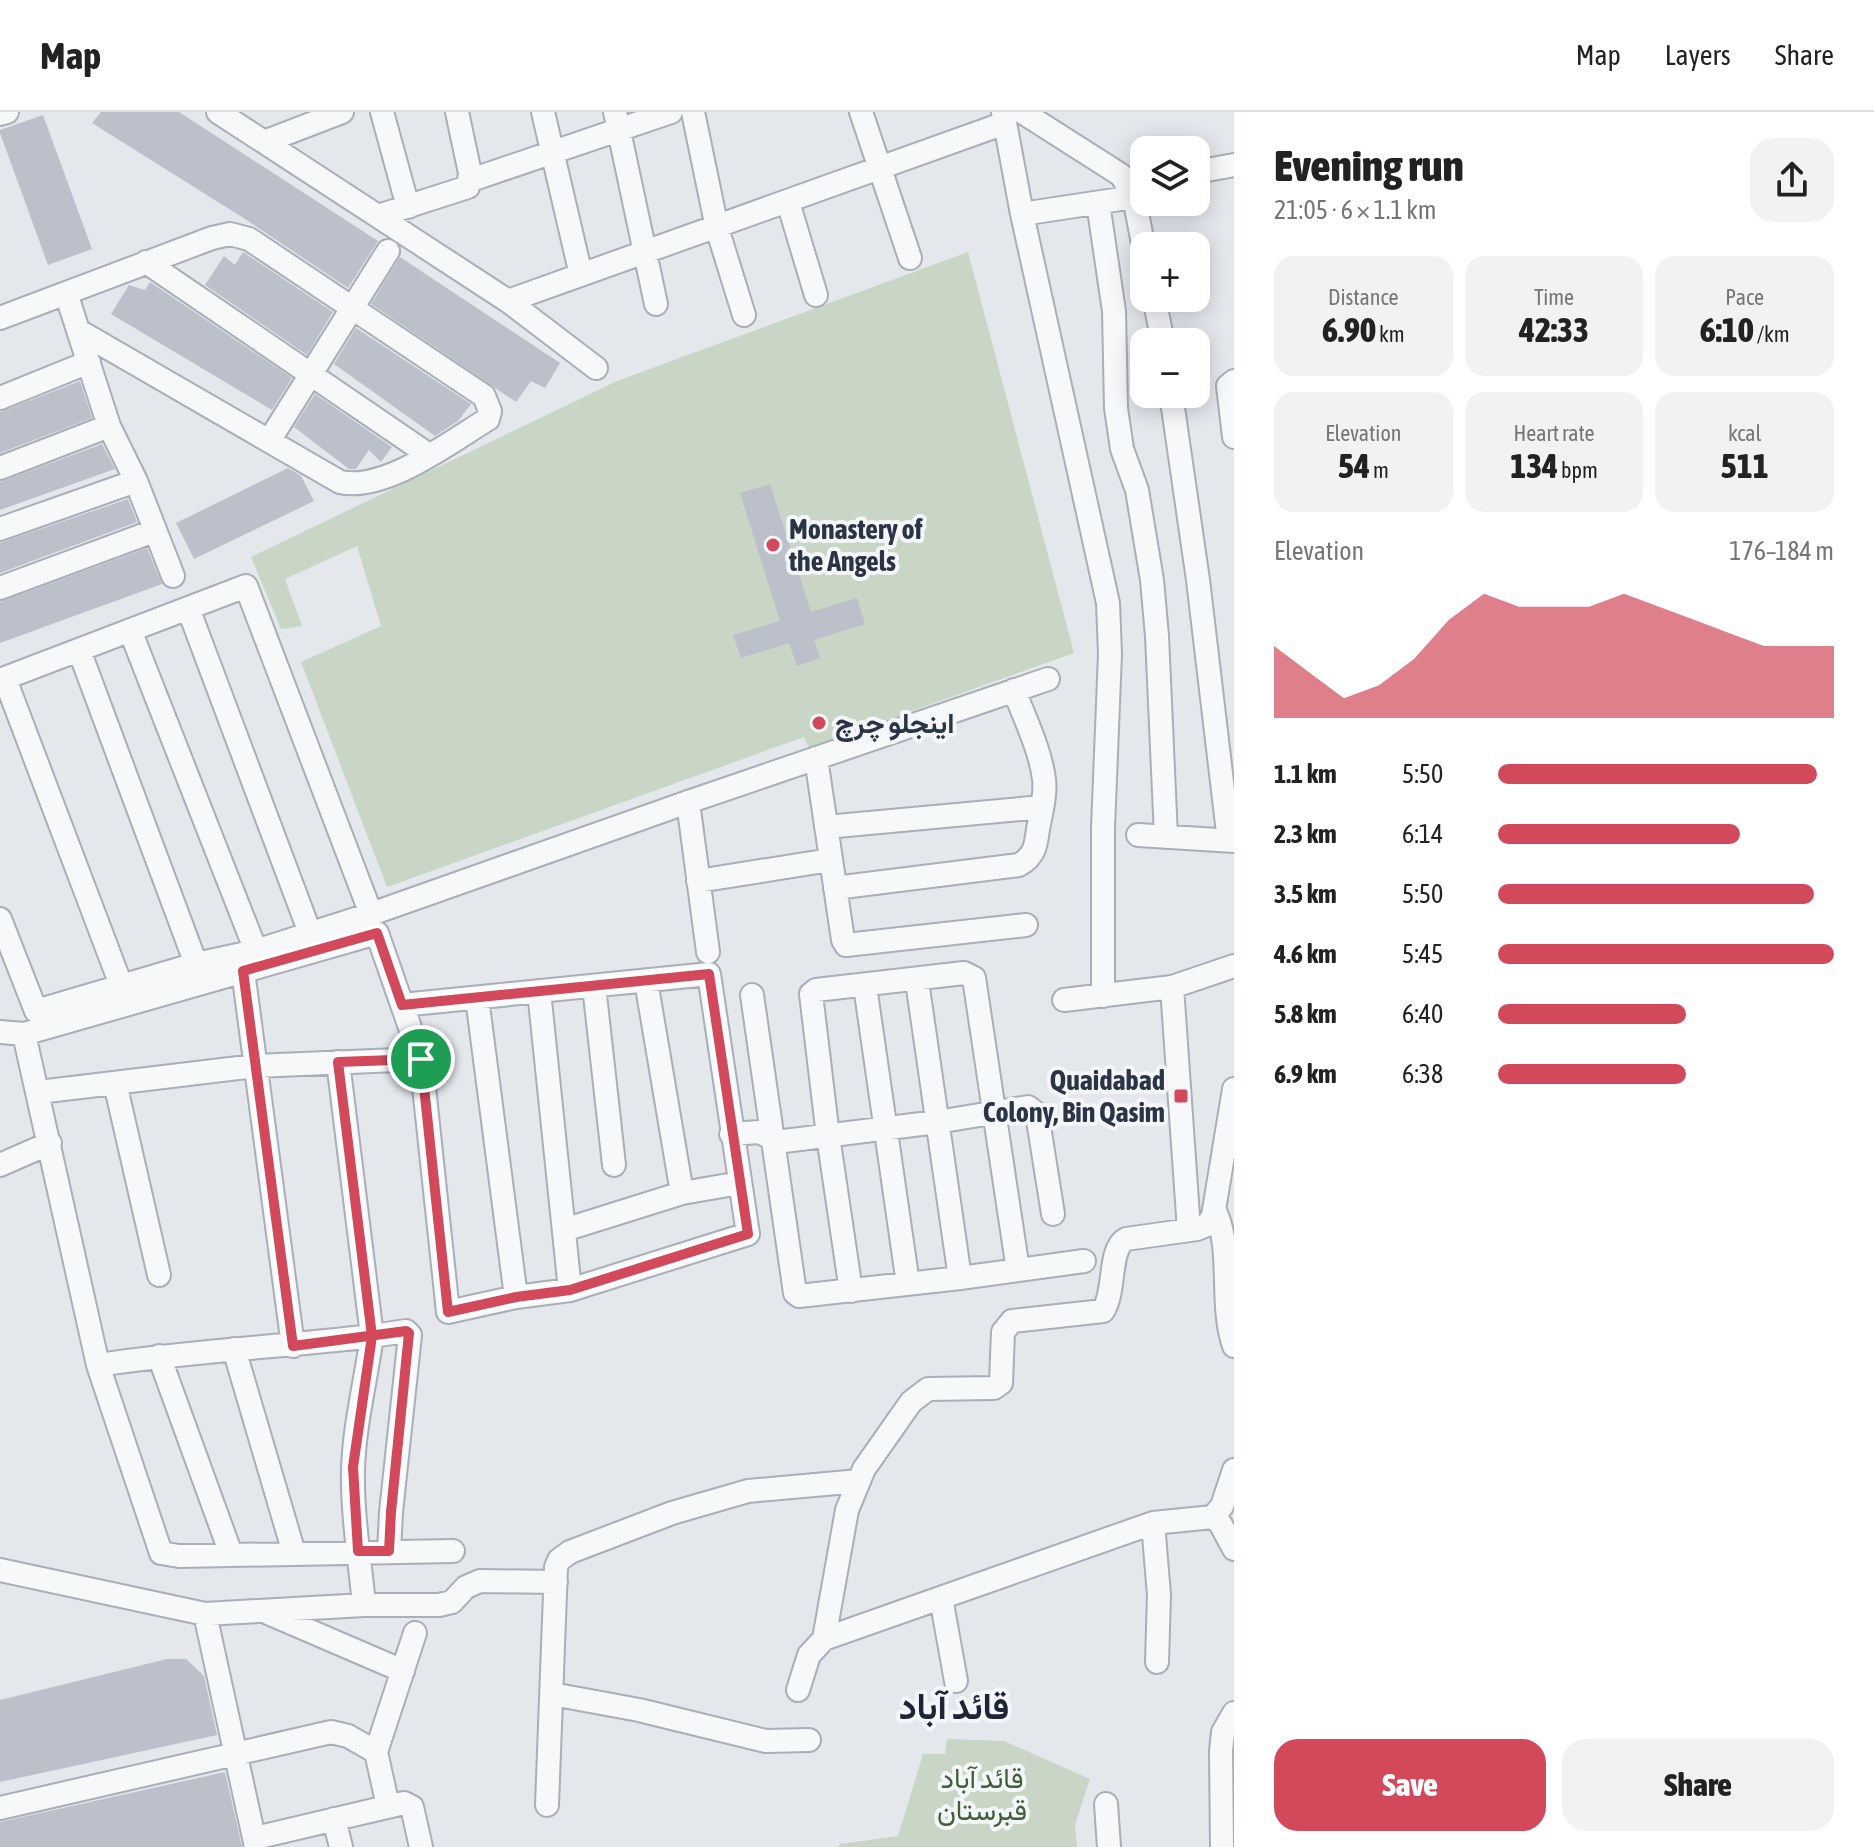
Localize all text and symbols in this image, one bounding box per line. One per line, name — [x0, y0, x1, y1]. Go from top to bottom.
text: Map — [40, 34, 101, 77]
text: Map — [1576, 39, 1621, 71]
text: Layers — [1665, 39, 1731, 71]
text: Share — [1775, 39, 1834, 71]
map controls — [1130, 136, 1210, 408]
button: layers — [1130, 136, 1210, 216]
button: share — [1750, 138, 1834, 222]
text: Evening run — [1274, 140, 1464, 190]
text: 21:05 · 6 × 1.1 km — [1274, 195, 1436, 225]
button: + — [1130, 232, 1210, 312]
text: Distance — [1328, 284, 1399, 310]
text: Time — [1534, 284, 1574, 310]
text: Pace — [1725, 284, 1764, 310]
text: 6.90 — [1322, 310, 1376, 349]
text: 42:33 — [1519, 310, 1589, 349]
text: 6:10 — [1700, 310, 1754, 349]
text: km — [1376, 321, 1405, 347]
text: /km — [1754, 321, 1790, 347]
button: − — [1130, 328, 1210, 408]
text: Elevation — [1325, 420, 1401, 446]
text: Heart rate — [1513, 420, 1595, 446]
text: kcal — [1728, 420, 1761, 446]
text: 54 — [1338, 446, 1370, 485]
text: 134 — [1510, 446, 1558, 485]
text: 511 — [1721, 446, 1769, 485]
text: m — [1370, 457, 1389, 483]
text: bpm — [1558, 457, 1598, 483]
place label: Monastery of the Angels — [788, 513, 923, 577]
marker: Monastery of the Angels — [764, 536, 782, 554]
text: Elevation — [1274, 536, 1364, 566]
text: 176–184 m — [1729, 536, 1834, 566]
place label: اینجلو چرچ — [835, 707, 955, 743]
marker: اینجلو چرچ — [810, 714, 828, 732]
text: 1.1 km — [1274, 759, 1337, 789]
text: 5:50 — [1402, 759, 1443, 789]
text: 2.3 km — [1274, 819, 1337, 849]
text: 6:14 — [1402, 819, 1443, 849]
text: 3.5 km — [1274, 879, 1337, 909]
text: 5:50 — [1402, 879, 1443, 909]
text: 4.6 km — [1274, 939, 1337, 969]
text: 5:45 — [1402, 939, 1443, 969]
text: 5.8 km — [1274, 999, 1337, 1029]
text: 6:40 — [1402, 999, 1443, 1029]
pin — [387, 1025, 455, 1093]
icon: arrive — [399, 1037, 443, 1081]
text: 6.9 km — [1274, 1059, 1337, 1089]
text: 6:38 — [1402, 1059, 1443, 1089]
place label: Quaidabad Colony, Bin Qasim — [983, 1064, 1165, 1128]
marker: Quaidabad Colony, Bin Qasim — [1172, 1087, 1190, 1105]
district label: قائد آباد — [899, 1685, 1009, 1728]
button: Save — [1274, 1739, 1546, 1831]
button: Share — [1562, 1739, 1834, 1831]
park label: قائد آباد قبرستان — [937, 1762, 1027, 1828]

